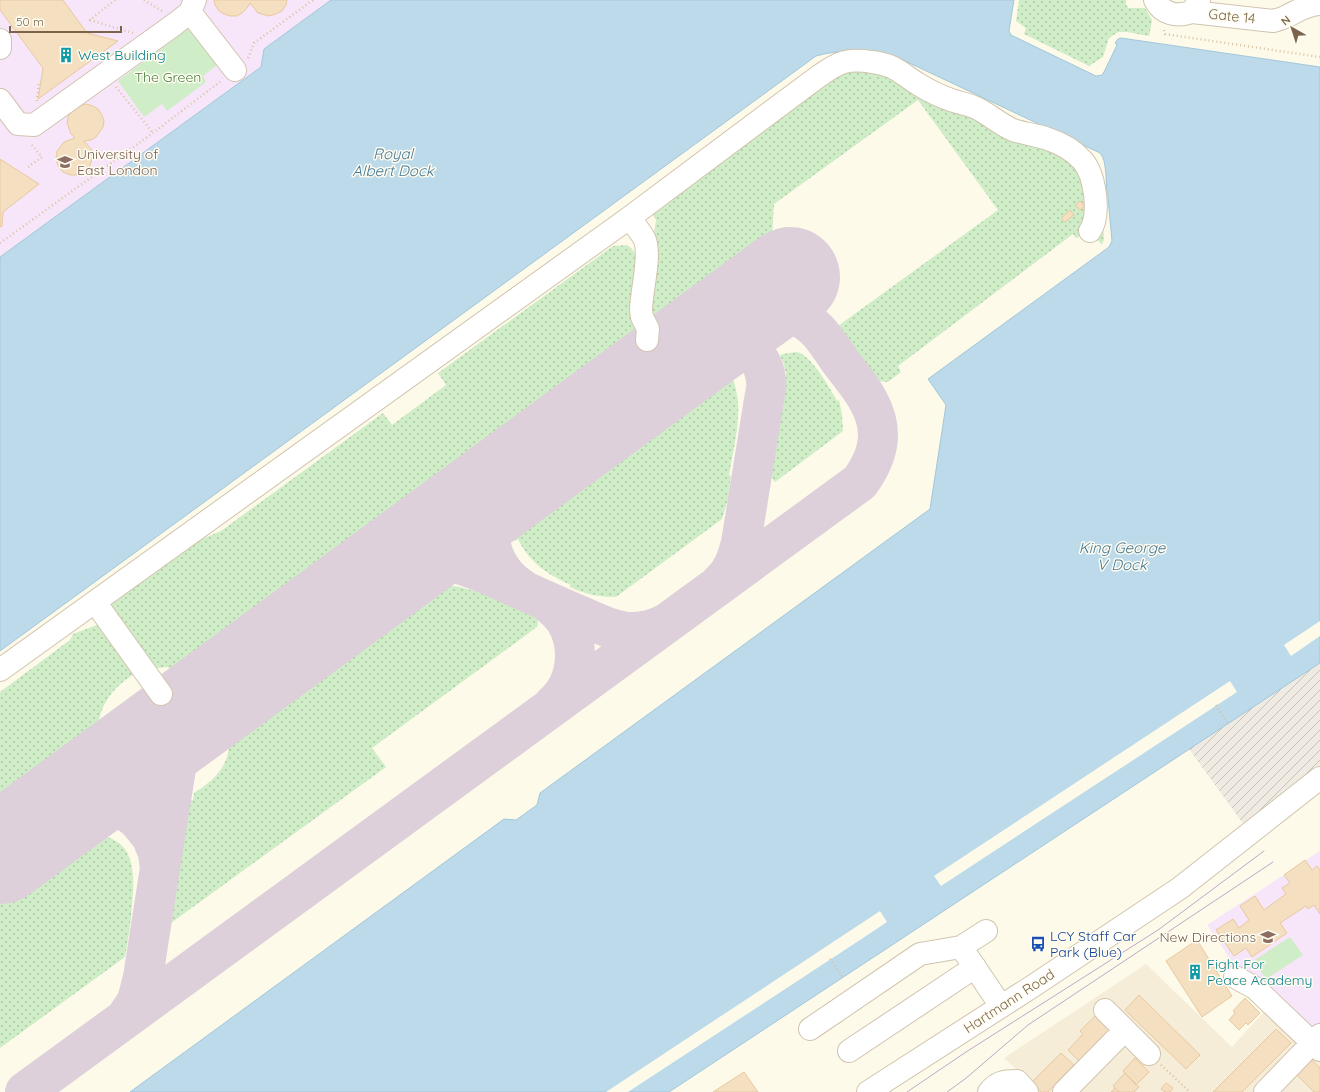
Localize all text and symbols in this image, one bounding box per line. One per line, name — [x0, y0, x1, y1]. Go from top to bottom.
street label: Gate 14 — [1208, 5, 1256, 27]
scale bar — [10, 8, 121, 34]
north arrow — [1272, 8, 1312, 48]
text: N — [1278, 12, 1293, 28]
text: 50 m — [16, 14, 44, 29]
building icon: West Building — [57, 46, 75, 64]
place label: West Building — [78, 46, 166, 64]
park label: The Green — [135, 68, 201, 86]
water label: Royal Albert Dock — [352, 144, 436, 180]
place label: University of East London — [77, 145, 158, 179]
school or university icon: University of East London — [56, 153, 74, 171]
water label: King George V Dock — [1079, 538, 1166, 574]
place label: LCY Staff Car Park (Blue) — [1050, 927, 1137, 961]
place label: New Directions — [1159, 928, 1256, 946]
school or university icon: New Directions — [1259, 928, 1277, 946]
bus stop icon: LCY Staff Car Park (Blue) — [1029, 935, 1047, 953]
place label: Fight For Peace Academy — [1207, 955, 1312, 989]
building icon: Fight For Peace Academy — [1186, 963, 1204, 981]
street label: Hartmann Road — [960, 965, 1058, 1037]

